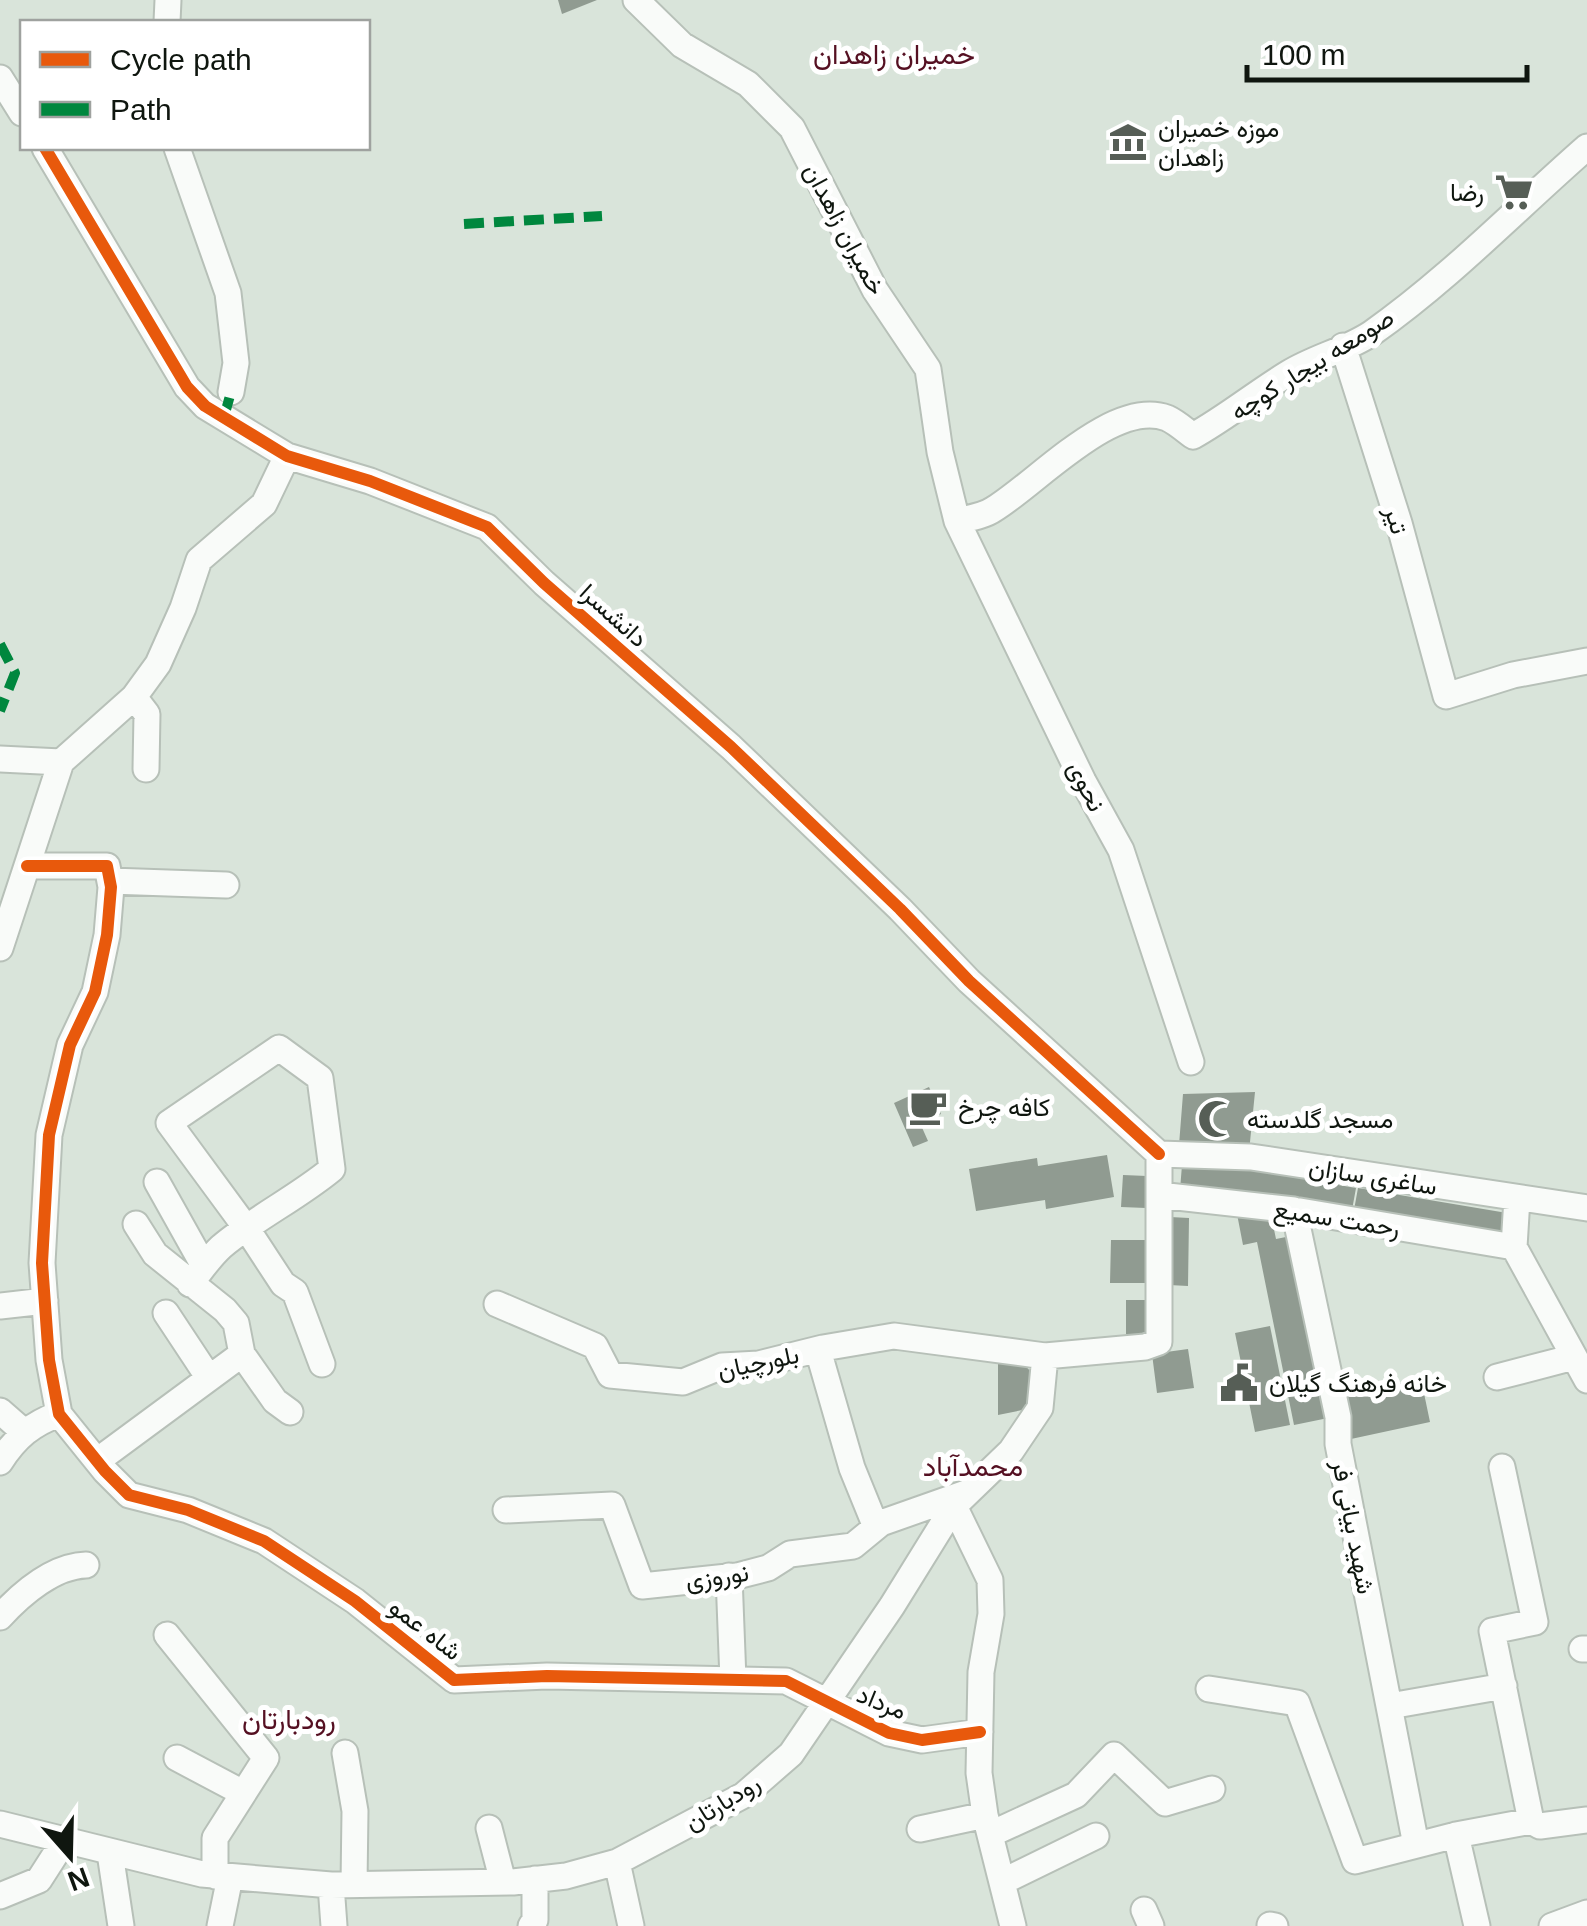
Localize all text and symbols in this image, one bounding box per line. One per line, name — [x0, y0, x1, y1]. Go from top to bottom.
legend — [20, 20, 370, 150]
scale bar — [1247, 20, 1527, 82]
text: 100 m — [1262, 38, 1345, 71]
district label: خمیران زاهدان — [813, 39, 975, 72]
text: Cycle path — [110, 43, 252, 76]
text: Path — [110, 93, 172, 126]
place label: موزه خمیران زاهدان — [1158, 114, 1279, 173]
museum icon: موزه خمیران زاهدان — [1107, 121, 1149, 163]
street label: خمیران زاهدان — [797, 159, 891, 300]
supermarket icon: رضا — [1493, 171, 1535, 213]
place label: رضا — [1450, 178, 1484, 208]
street label: صومعه بیجار کوچه — [1225, 303, 1400, 428]
street label: تیر — [1378, 502, 1414, 538]
street label: دانشسرا — [573, 578, 653, 654]
street label: نحوی — [1061, 756, 1111, 817]
cafe icon: کافه چرخ — [907, 1086, 949, 1128]
place label: کافه چرخ — [958, 1093, 1050, 1124]
mosque icon: مسجد گلدسته — [1196, 1098, 1238, 1140]
place label: مسجد گلدسته — [1247, 1105, 1393, 1134]
street label: ساغری سازان — [1307, 1152, 1439, 1202]
street label: رحمت سمیع — [1271, 1194, 1402, 1246]
street label: بلورچیان — [715, 1340, 802, 1387]
public building icon: خانه فرهنگ گیلان — [1218, 1362, 1260, 1404]
place label: خانه فرهنگ گیلان — [1269, 1369, 1447, 1399]
district label: محمدآباد — [923, 1451, 1023, 1483]
street label: شهید بیانی فر — [1325, 1457, 1381, 1597]
street label: نوروزی — [683, 1558, 751, 1596]
street label: شاه عمو — [383, 1592, 467, 1667]
street label: مرداد — [852, 1680, 911, 1726]
district label: رودبارتان — [242, 1704, 336, 1737]
street label: رودبارتان — [679, 1768, 766, 1838]
north arrow — [20, 1806, 120, 1906]
text: N — [64, 1861, 93, 1897]

